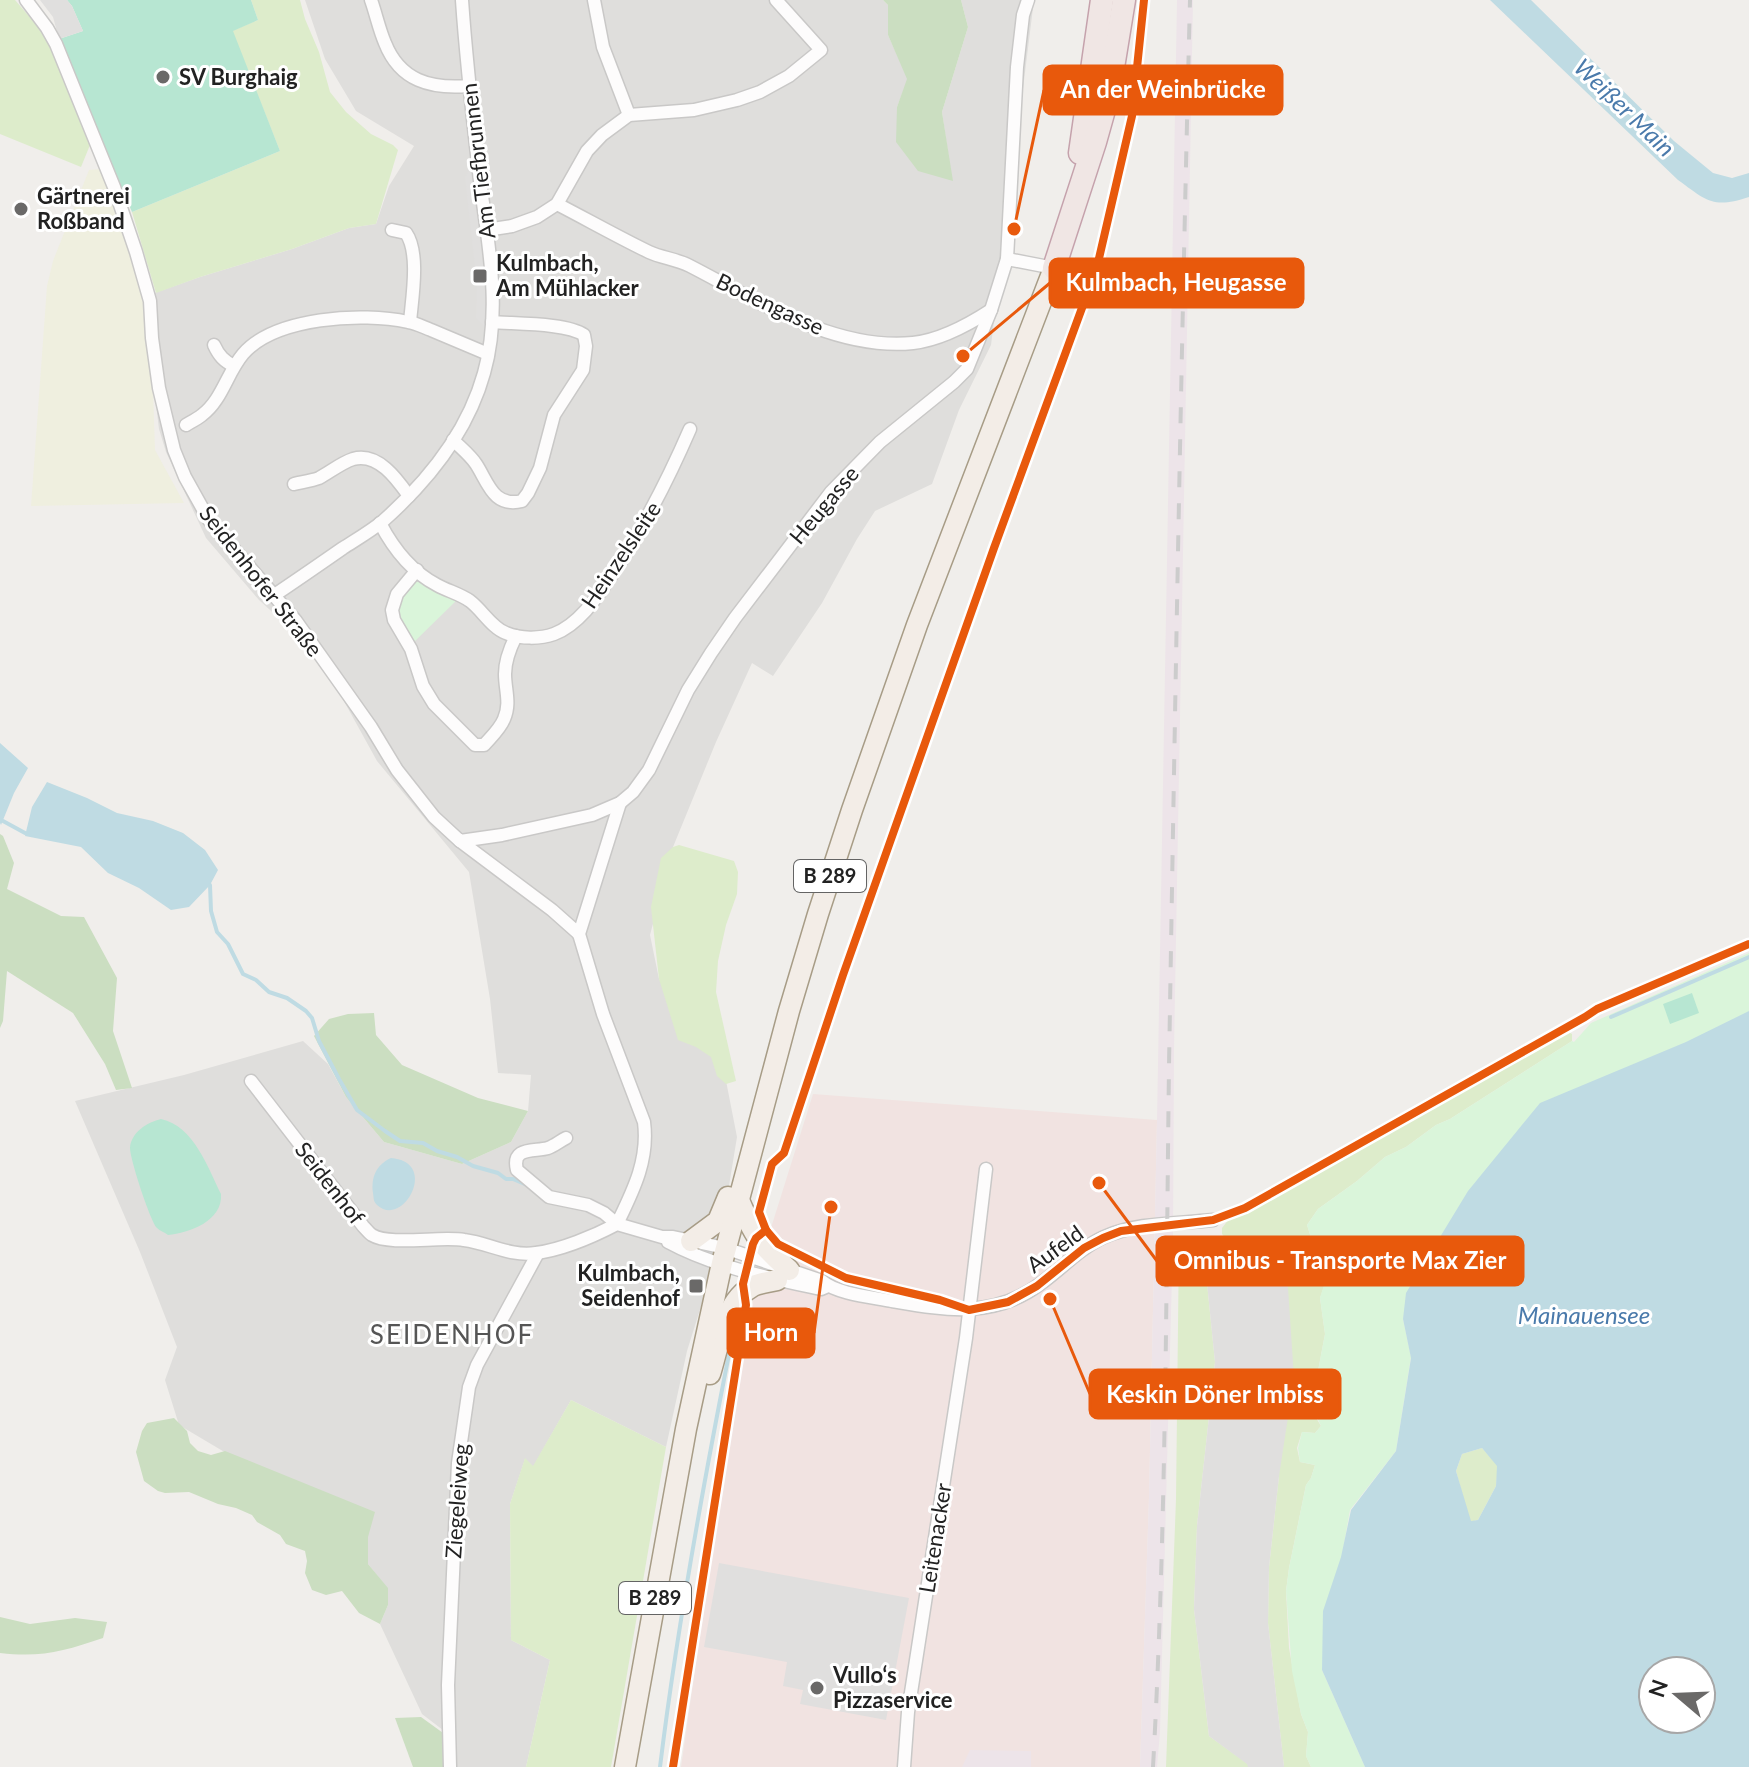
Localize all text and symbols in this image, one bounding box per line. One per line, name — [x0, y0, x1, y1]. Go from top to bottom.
water label: Weißer Main — [1569, 52, 1681, 162]
place label: SV Burghaig — [179, 63, 298, 90]
callout: An der Weinbrücke — [1044, 66, 1282, 114]
marker: SV Burghaig — [154, 68, 172, 86]
text: An der Weinbrücke — [1059, 74, 1266, 103]
street label: Am Tiefbrunnen — [455, 82, 500, 240]
place label: Gärtnerei Roßband — [37, 182, 130, 234]
marker: Gärtnerei Roßband — [12, 200, 30, 218]
place label: Kulmbach, Am Mühlacker — [495, 249, 640, 301]
callout: Kulmbach, Heugasse — [1050, 259, 1303, 307]
marker: Kulmbach, Am Mühlacker — [471, 267, 489, 285]
street label: Bodengasse — [712, 267, 828, 340]
text: Kulmbach, Heugasse — [1065, 267, 1287, 296]
street label: Heugasse — [783, 460, 864, 549]
street label: Heinzelsleite — [575, 496, 666, 613]
street label: Seidenhofer Straße — [194, 500, 329, 662]
road number: B 289 — [794, 860, 866, 892]
street label: Seidenhof — [290, 1136, 371, 1230]
street label: Aufeld — [1021, 1219, 1088, 1278]
callout: Omnibus - Transporte Max Zier — [1157, 1237, 1523, 1285]
text: Omnibus - Transporte Max Zier — [1174, 1245, 1506, 1274]
place label: Kulmbach, Seidenhof — [577, 1259, 680, 1311]
marker: Kulmbach, Seidenhof — [687, 1277, 705, 1295]
water label: Mainauensee — [1518, 1300, 1650, 1329]
callout: Horn — [728, 1309, 814, 1357]
text: Horn — [744, 1317, 798, 1346]
district label: SEIDENHOF — [370, 1318, 534, 1350]
callout: Keskin Döner Imbiss — [1090, 1370, 1340, 1418]
text: Keskin Döner Imbiss — [1106, 1379, 1324, 1408]
street label: Ziegeleiweg — [439, 1443, 474, 1559]
street label: Leitenacker — [913, 1481, 957, 1595]
road number: B 289 — [619, 1582, 691, 1614]
north arrow — [1637, 1655, 1717, 1735]
place label: Vullo‘s Pizzaservice — [832, 1661, 953, 1713]
text: N — [1642, 1676, 1673, 1701]
marker: Vullo‘s Pizzaservice — [808, 1679, 826, 1697]

